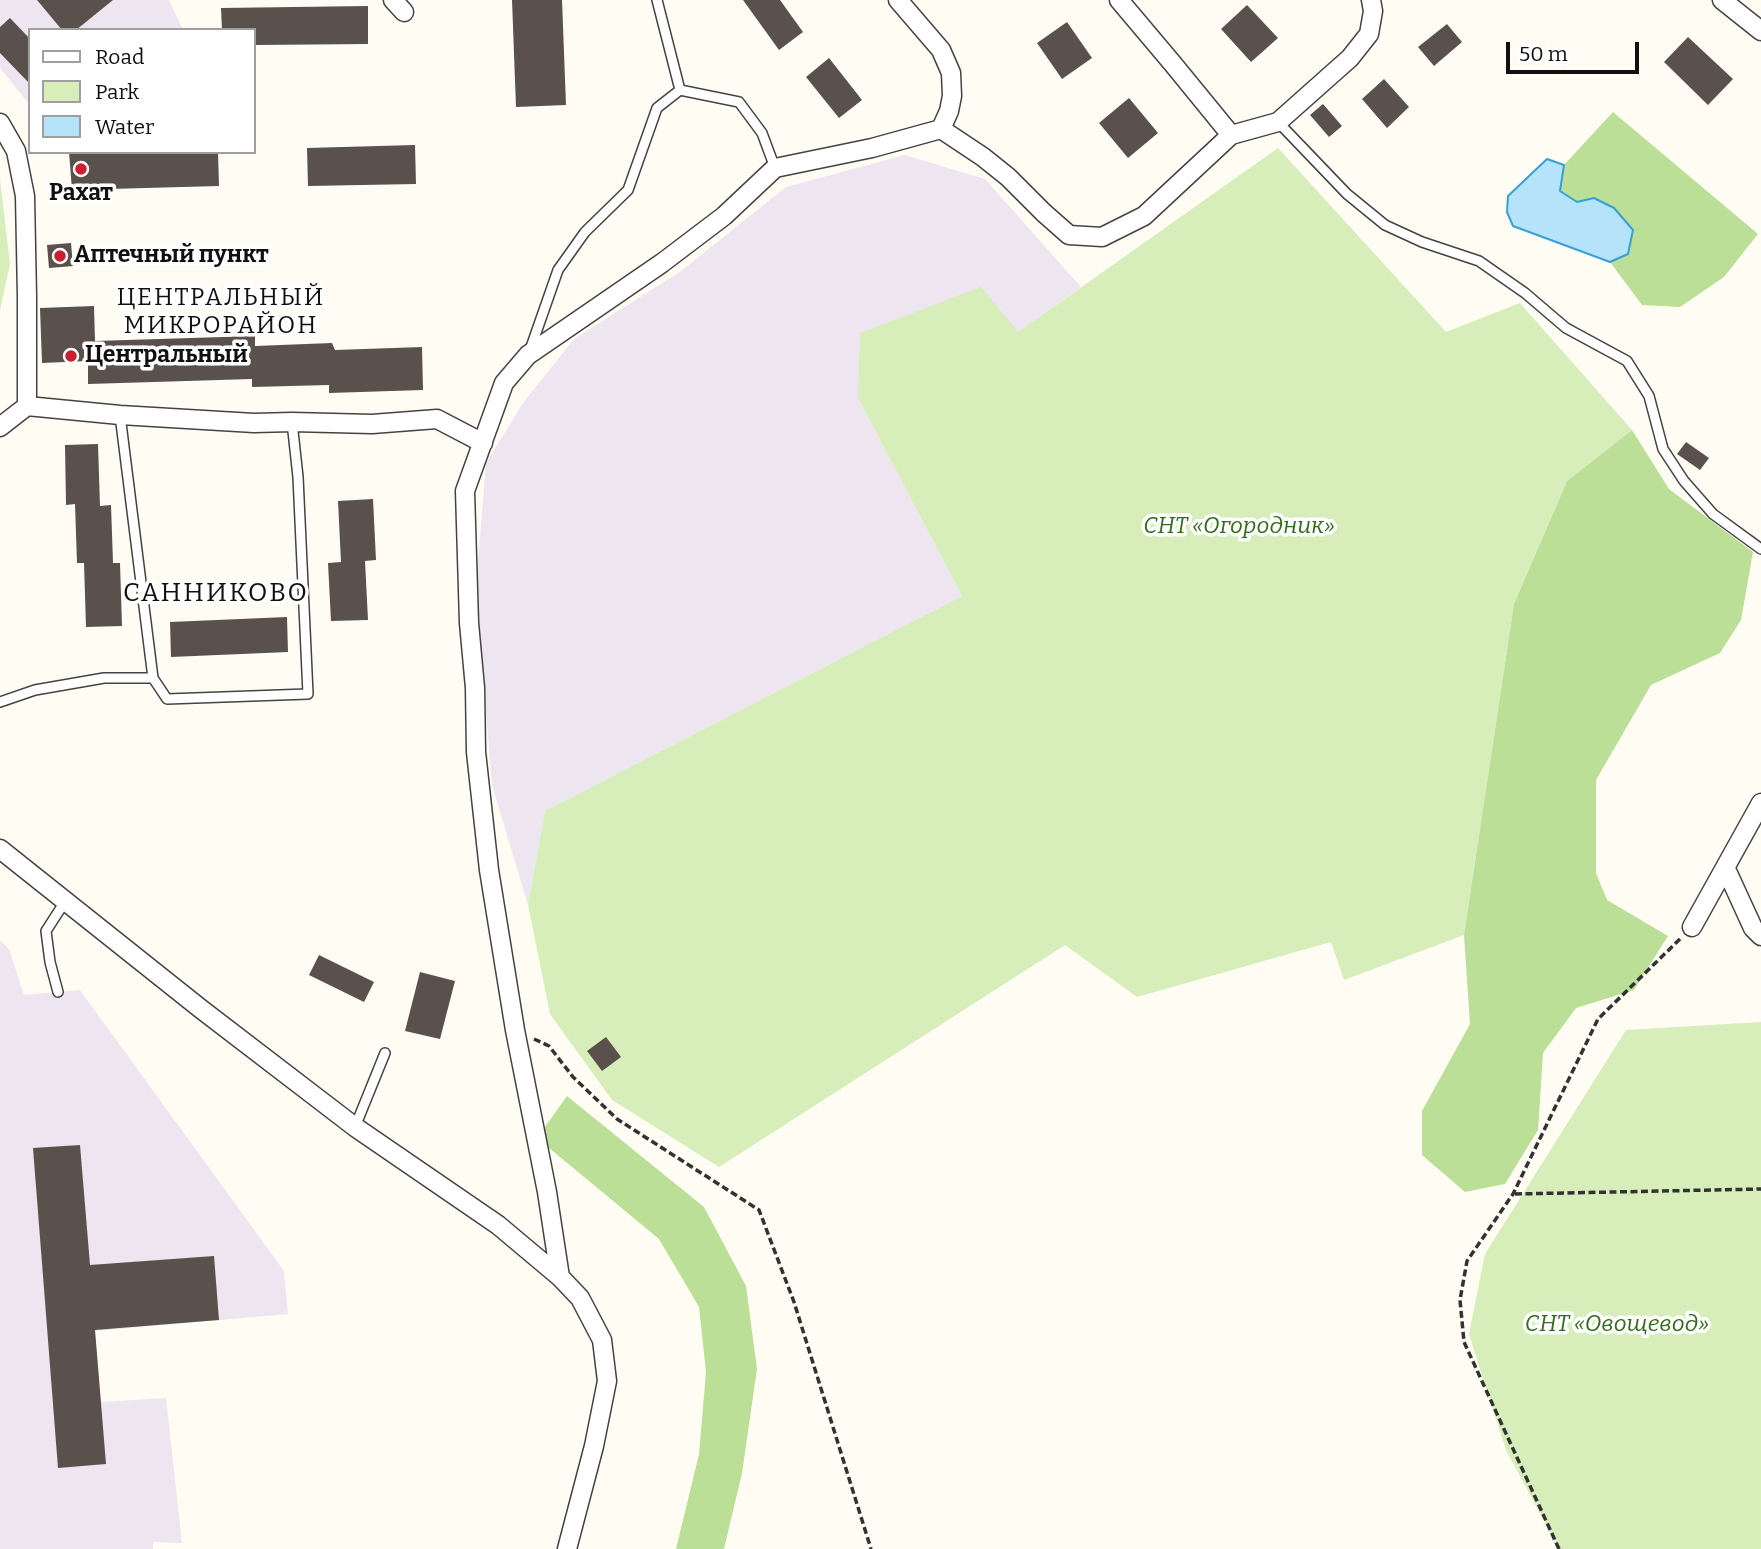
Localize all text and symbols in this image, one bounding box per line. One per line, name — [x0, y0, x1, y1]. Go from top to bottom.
legend — [28, 28, 256, 154]
scale bar — [1509, 28, 1642, 72]
text: 50 m — [1519, 41, 1568, 67]
text: Road — [95, 44, 144, 70]
text: Park — [95, 79, 139, 105]
text: Water — [95, 114, 154, 140]
marker: Рахат — [73, 161, 89, 177]
place label: Рахат — [49, 180, 113, 208]
place label: Аптечный пункт — [74, 242, 269, 270]
marker: Аптечный пункт — [52, 248, 68, 264]
district label: ЦЕНТРАЛЬНЫЙ МИКРОРАЙОН — [118, 284, 324, 340]
place label: Центральный — [85, 342, 248, 370]
marker: Центральный — [63, 348, 79, 364]
park label: СНТ «Огородник» — [1143, 513, 1335, 541]
district label: САННИКОВО — [124, 578, 308, 610]
park label: СНТ «Овощевод» — [1525, 1311, 1709, 1339]

